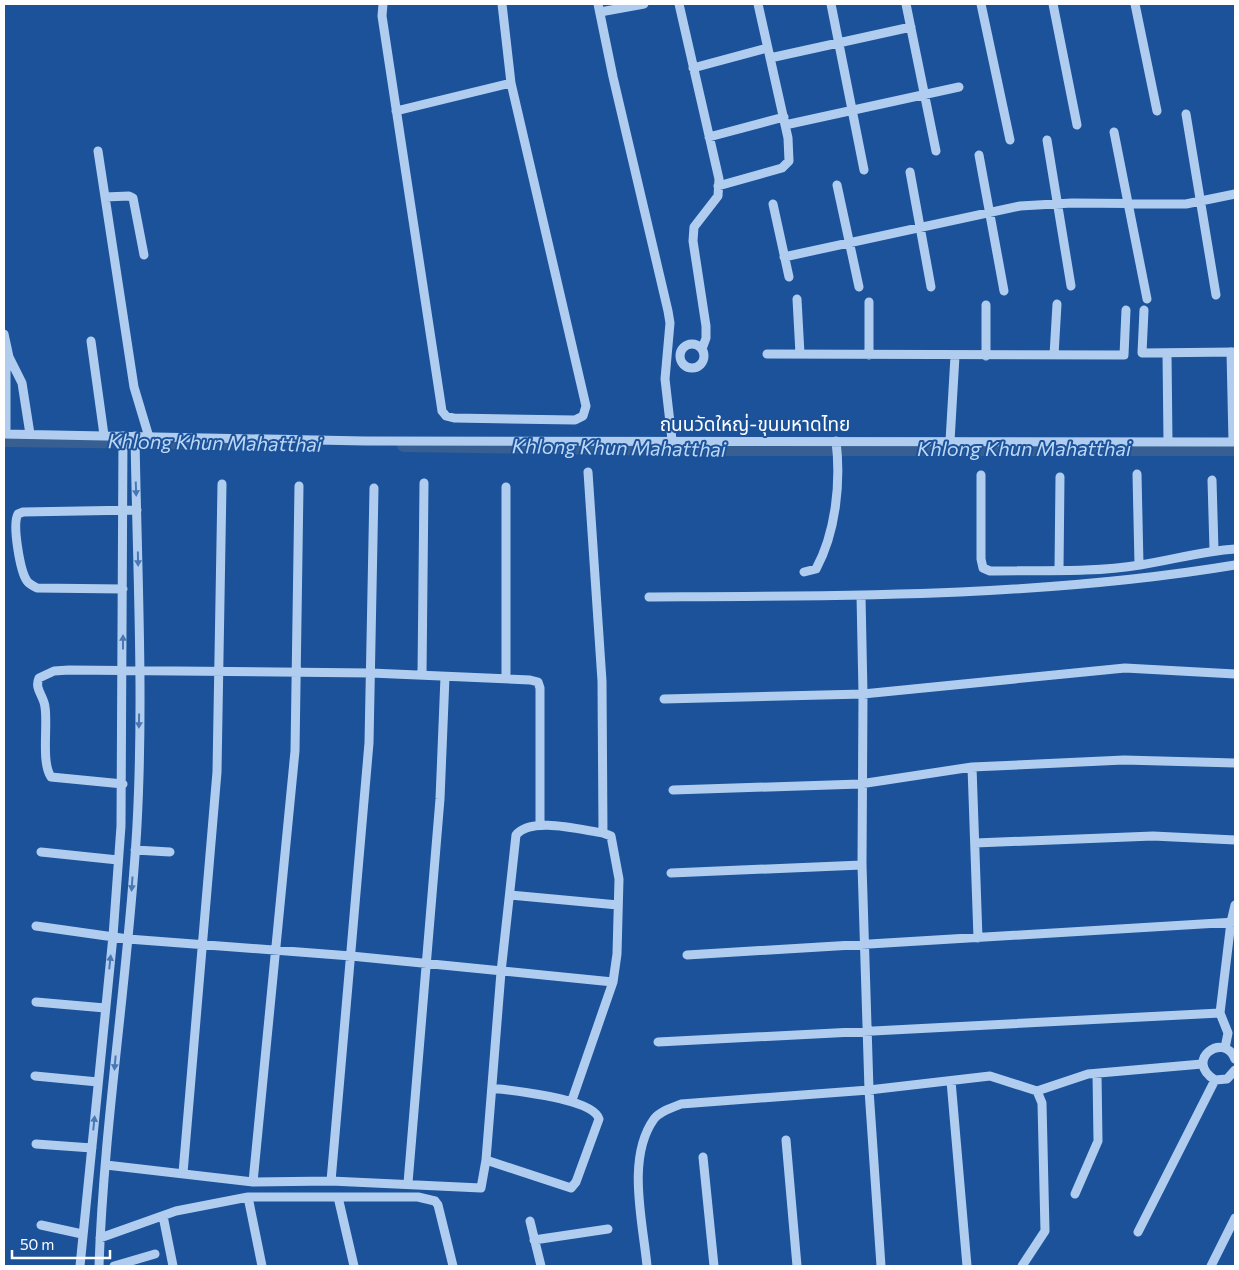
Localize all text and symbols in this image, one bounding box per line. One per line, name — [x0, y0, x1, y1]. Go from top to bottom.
street label: ถนนวัดใหญ่-ขุนมหาดไทย — [660, 412, 850, 436]
water label: Khlong Khun Mahatthai — [108, 428, 323, 456]
water label: Khlong Khun Mahatthai — [512, 433, 727, 461]
water label: Khlong Khun Mahatthai — [917, 436, 1132, 460]
one-way arrow — [132, 481, 140, 497]
one-way arrow — [134, 551, 142, 567]
one-way arrow — [119, 634, 127, 650]
one-way arrow — [135, 714, 143, 730]
one-way arrow — [128, 876, 136, 892]
one-way arrow — [106, 953, 114, 969]
one-way arrow — [111, 1055, 119, 1071]
one-way arrow — [90, 1115, 98, 1131]
scale bar — [12, 1228, 110, 1260]
text: 50 m — [20, 1235, 54, 1253]

